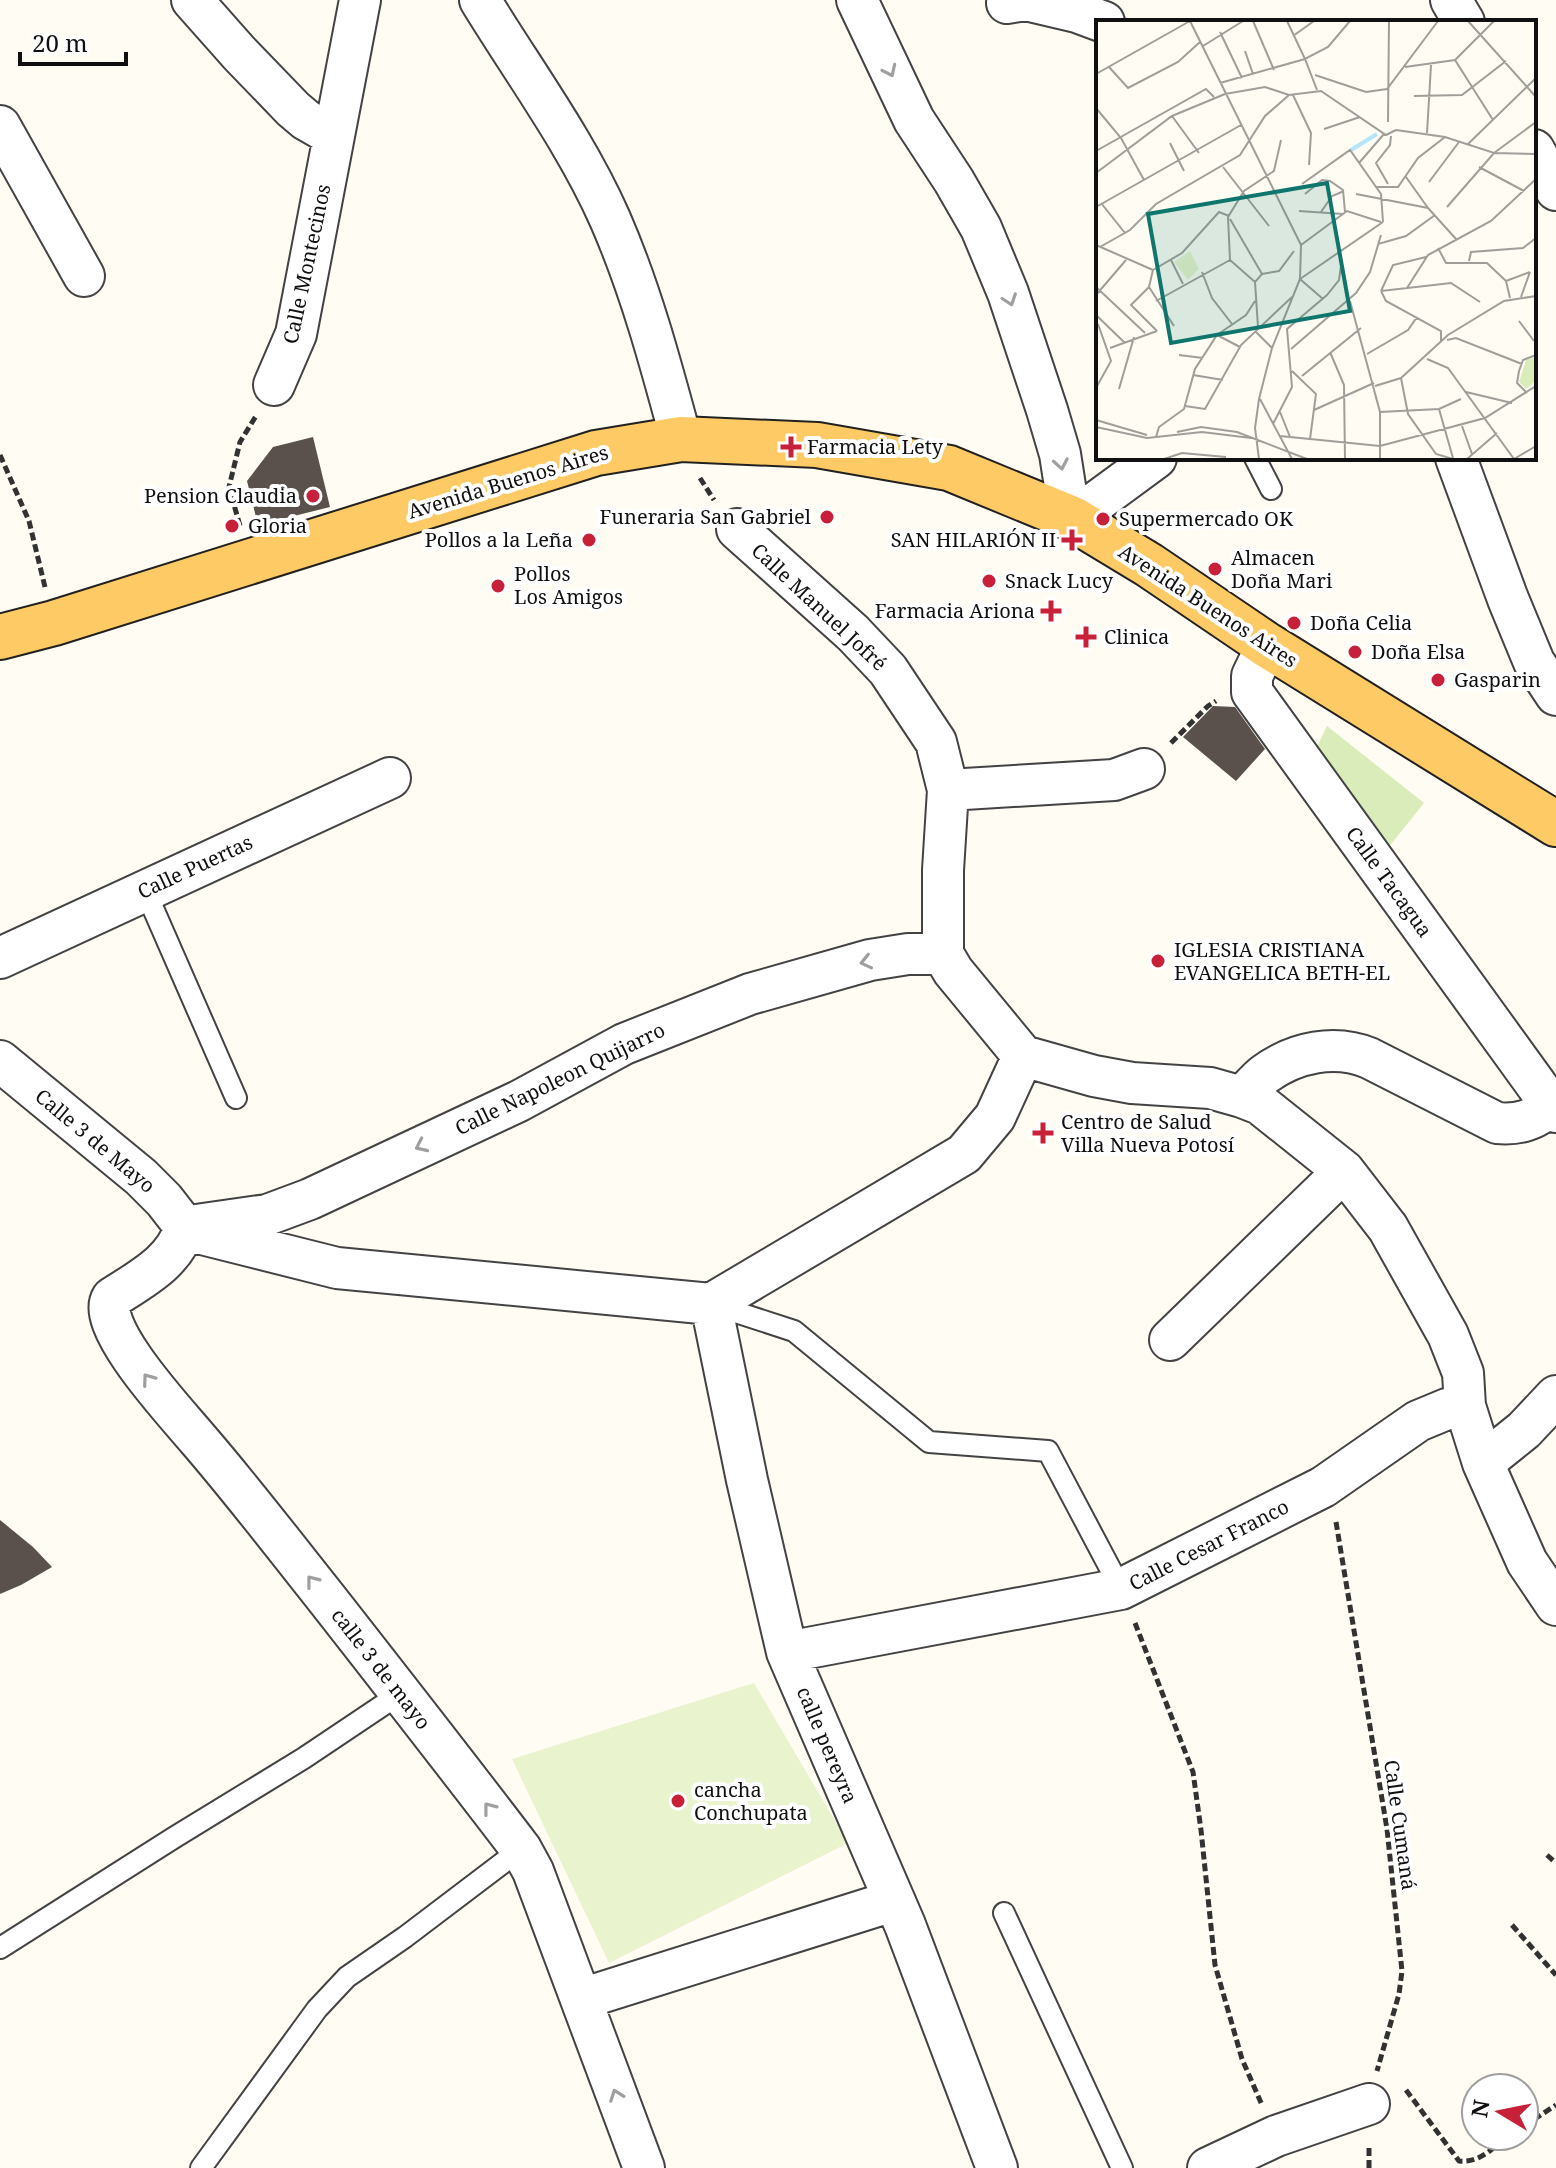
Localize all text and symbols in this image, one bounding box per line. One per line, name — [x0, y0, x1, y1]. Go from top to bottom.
scale bar — [20, 16, 126, 66]
inset map — [1096, 20, 1536, 460]
text: 20 m — [32, 26, 88, 59]
one-way arrow — [881, 62, 897, 77]
street label: Calle Montecinos — [276, 182, 337, 346]
one-way arrow — [1000, 293, 1017, 307]
place label: Farmacia Lety — [807, 433, 944, 460]
street label: Avenida Buenos Aires — [404, 438, 611, 525]
marker: Farmacia Lety — [782, 438, 800, 456]
one-way arrow — [1052, 457, 1069, 471]
place label: Pension Claudia — [144, 482, 297, 509]
marker: Pension Claudia — [304, 487, 322, 505]
place label: Funeraria San Gabriel — [600, 503, 811, 530]
place label: Supermercado OK — [1119, 505, 1294, 532]
marker: Funeraria San Gabriel — [818, 508, 836, 526]
marker: Supermercado OK — [1094, 510, 1112, 528]
place label: Gloria — [248, 512, 307, 539]
marker: Gloria — [223, 517, 241, 535]
place label: Pollos a la Leña — [425, 526, 573, 553]
place label: SAN HILARIÓN II — [891, 526, 1056, 553]
marker: Pollos a la Leña — [580, 531, 598, 549]
marker: SAN HILARIÓN II — [1063, 531, 1081, 549]
street label: Calle Manuel Jofré — [746, 537, 893, 676]
street label: Avenida Buenos Aires — [1114, 538, 1303, 674]
place label: Almacen Doña Mari — [1231, 544, 1333, 594]
place label: Pollos Los Amigos — [514, 560, 623, 610]
marker: Almacen Doña Mari — [1206, 560, 1224, 578]
place label: Snack Lucy — [1005, 567, 1114, 594]
marker: Snack Lucy — [980, 572, 998, 590]
marker: Pollos Los Amigos — [489, 577, 507, 595]
place label: Farmacia Ariona — [875, 597, 1035, 624]
marker: Farmacia Ariona — [1042, 602, 1060, 620]
place label: Doña Celia — [1310, 609, 1412, 636]
marker: Doña Celia — [1285, 614, 1303, 632]
place label: Clinica — [1104, 623, 1169, 650]
marker: Clinica — [1075, 626, 1097, 648]
place label: Doña Elsa — [1371, 638, 1465, 665]
marker: Doña Elsa — [1346, 643, 1364, 661]
place label: Gasparin — [1454, 666, 1541, 693]
marker: Gasparin — [1429, 671, 1447, 689]
street label: Calle Tacagua — [1340, 821, 1439, 942]
street label: Calle Puertas — [133, 828, 257, 905]
place label: IGLESIA CRISTIANA EVANGELICA BETH-EL — [1174, 936, 1390, 986]
one-way arrow — [860, 952, 874, 969]
marker: IGLESIA CRISTIANA EVANGELICA BETH-EL — [1149, 952, 1167, 970]
street label: Calle Napoleon Quijarro — [450, 1016, 669, 1141]
street label: Calle 3 de Mayo — [30, 1082, 161, 1199]
place label: Centro de Salud Villa Nueva Potosí — [1061, 1108, 1235, 1158]
marker: Centro de Salud Villa Nueva Potosí — [1032, 1122, 1054, 1144]
one-way arrow — [415, 1137, 429, 1153]
one-way arrow — [144, 1373, 158, 1388]
street label: Calle Cesar Franco — [1124, 1493, 1293, 1597]
one-way arrow — [307, 1576, 322, 1590]
street label: calle 3 de mayo — [326, 1603, 437, 1735]
street label: calle pereyra — [791, 1682, 864, 1807]
street label: Calle Cumaná — [1378, 1758, 1423, 1892]
place label: cancha Conchupata — [694, 1776, 808, 1826]
marker: cancha Conchupata — [669, 1792, 687, 1810]
one-way arrow — [485, 1802, 499, 1817]
north arrow — [1460, 2072, 1540, 2152]
one-way arrow — [610, 2089, 626, 2103]
text: N — [1463, 2097, 1496, 2119]

